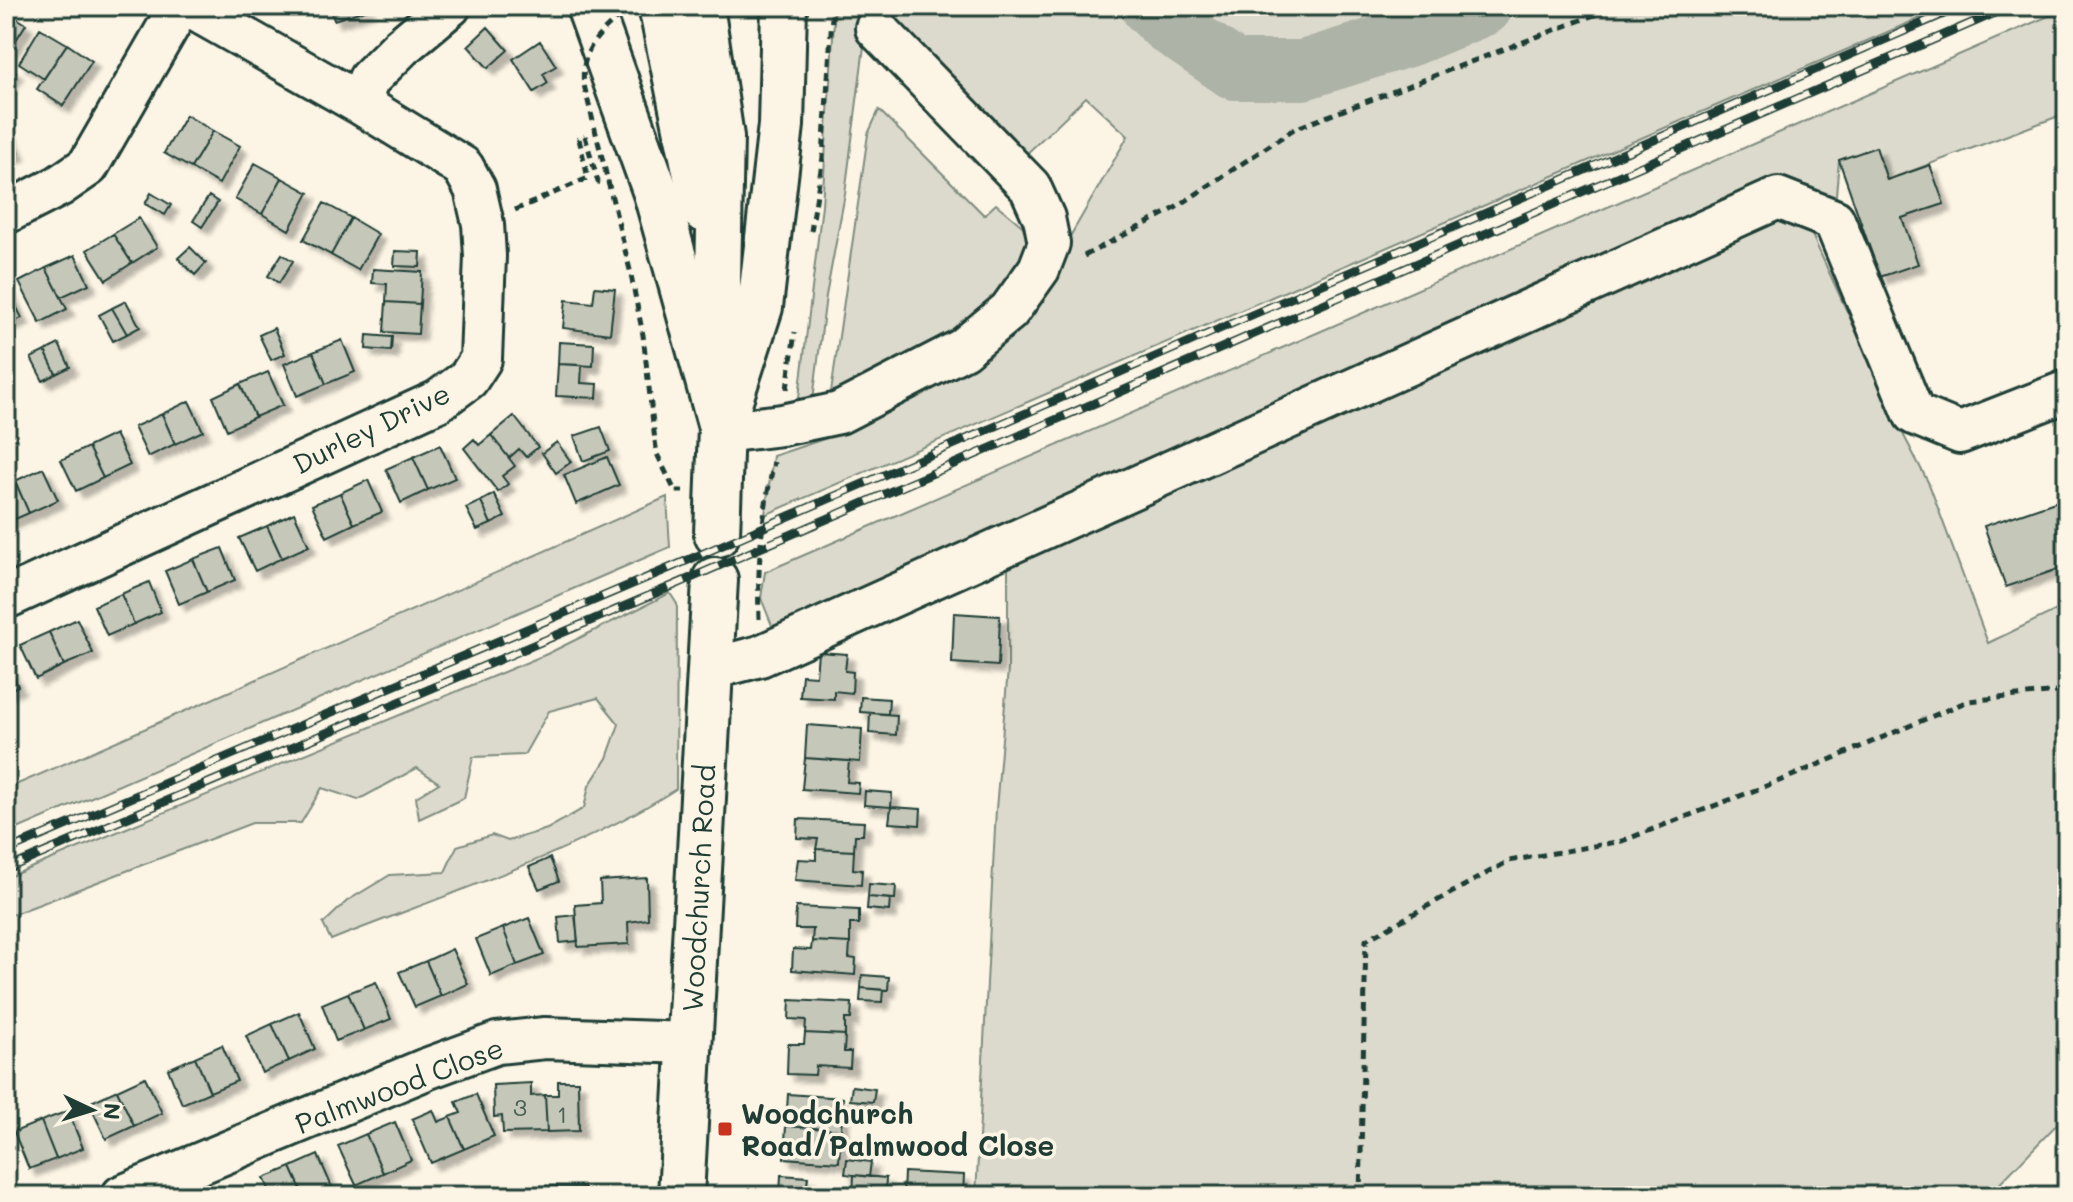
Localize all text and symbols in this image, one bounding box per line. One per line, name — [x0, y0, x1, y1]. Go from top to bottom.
street label: Durley Drive — [286, 374, 456, 482]
street label: Woodchurch Road — [674, 763, 722, 1013]
street label: Palmwood Close — [290, 1029, 508, 1141]
north arrow — [52, 1070, 132, 1150]
house number: 3 — [513, 1091, 527, 1122]
place label: Woodchurch Road/Palmwood Close — [741, 1095, 1054, 1163]
house number: 1 — [557, 1098, 567, 1129]
text: N — [97, 1102, 127, 1121]
marker: Woodchurch Road/Palmwood Close — [716, 1120, 734, 1138]

